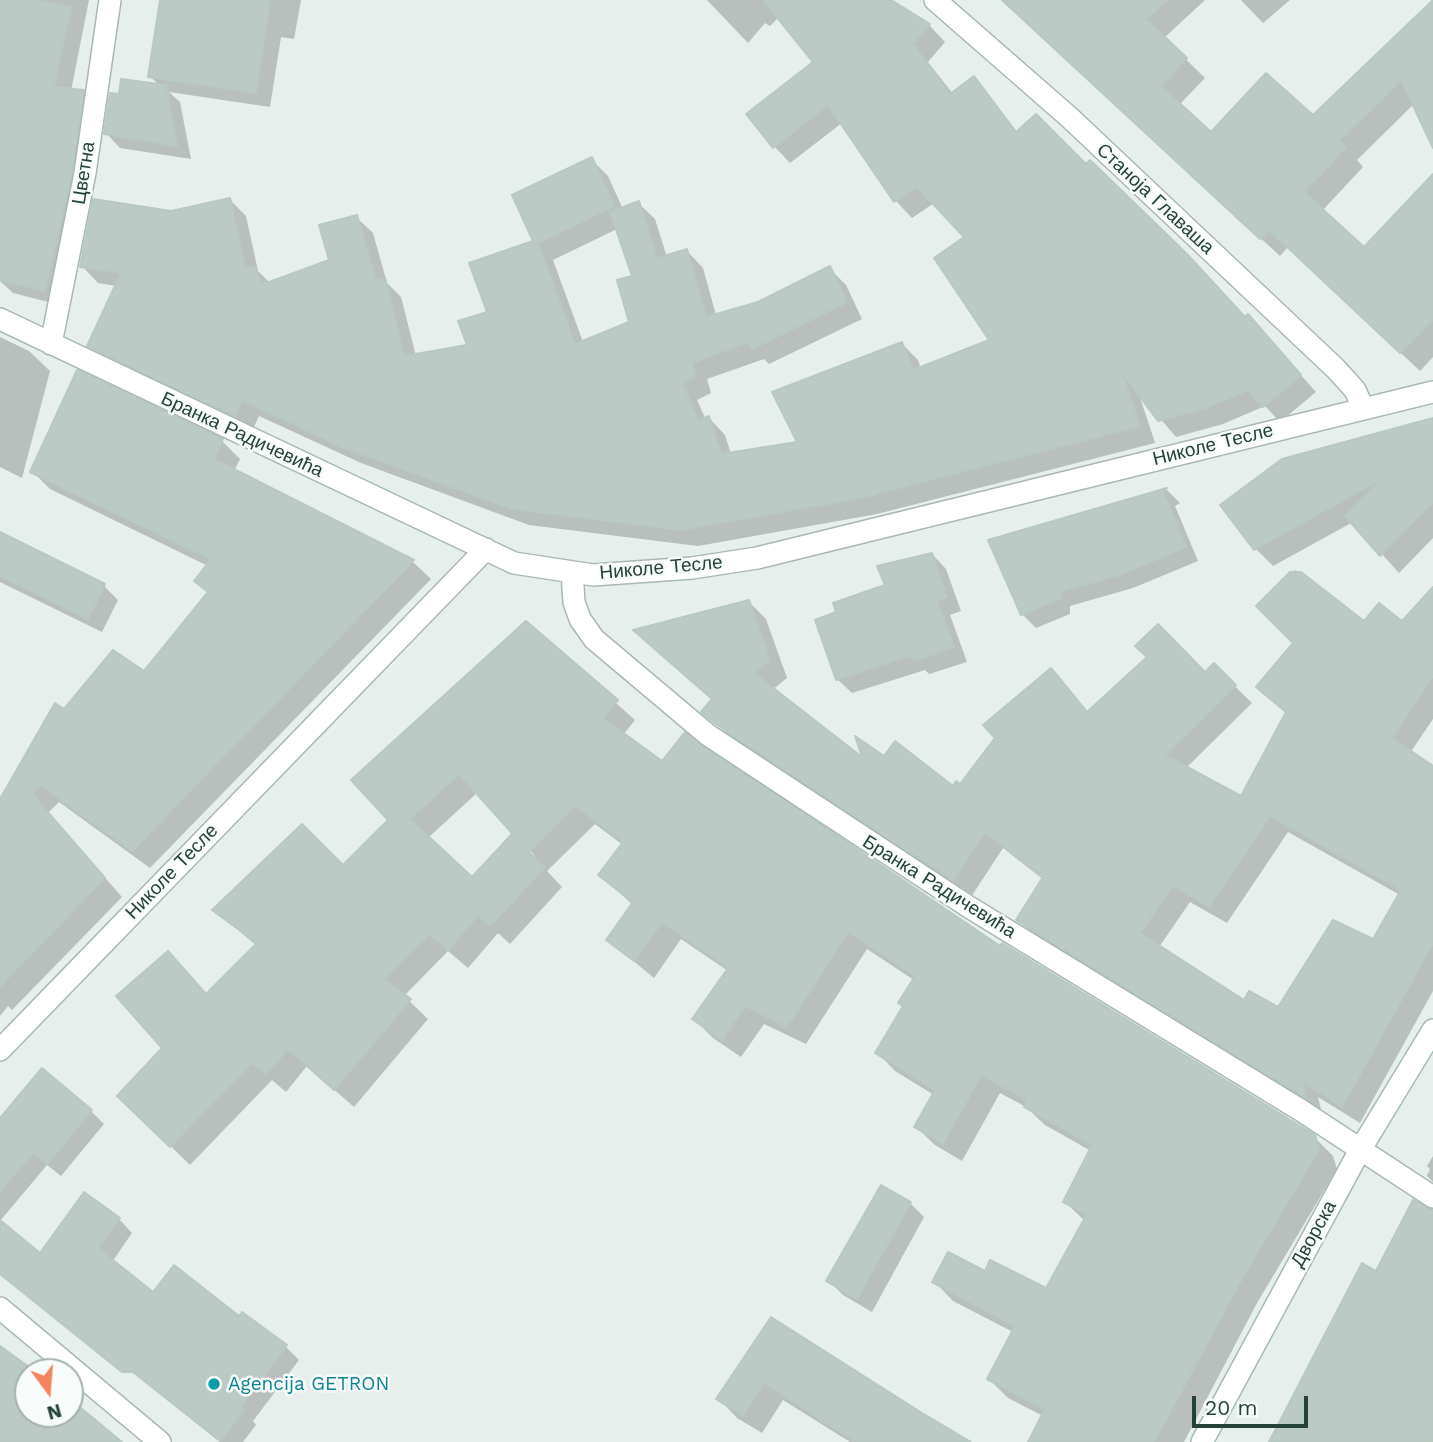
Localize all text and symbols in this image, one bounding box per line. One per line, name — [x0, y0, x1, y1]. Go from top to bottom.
street label: Станоја Главаша — [1092, 139, 1218, 259]
street label: Цветна — [68, 140, 100, 206]
street label: Бранка Радичевића — [157, 387, 327, 483]
street label: Николе Тесле — [1150, 419, 1276, 471]
street label: Николе Тесле — [599, 551, 723, 585]
street label: Николе Тесле — [121, 820, 223, 924]
street label: Бранка Радичевића — [858, 831, 1020, 943]
street label: Дворска — [1286, 1197, 1342, 1271]
north arrow — [14, 1358, 84, 1428]
place label: Agencija GETRON — [228, 1373, 389, 1395]
marker: Agencija GETRON — [206, 1376, 222, 1392]
scale bar — [1195, 1382, 1310, 1426]
text: 20 m — [1205, 1395, 1257, 1420]
text: N — [44, 1399, 64, 1425]

